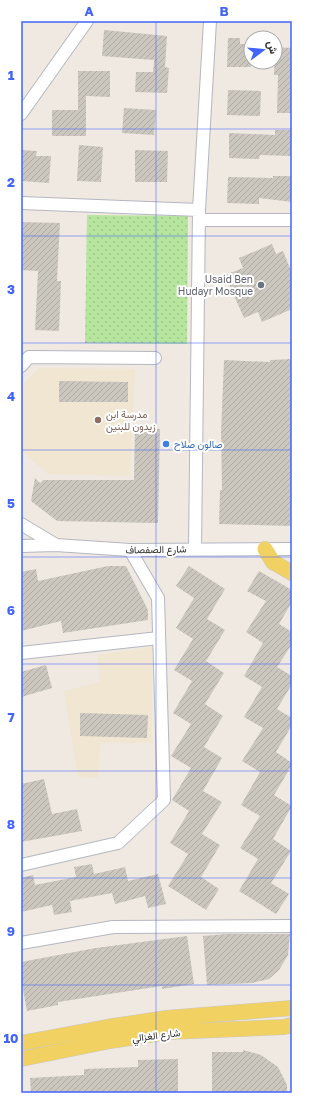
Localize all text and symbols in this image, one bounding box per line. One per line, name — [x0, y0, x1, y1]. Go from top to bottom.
text: A — [84, 3, 94, 19]
text: B — [219, 3, 229, 19]
north arrow — [243, 30, 283, 70]
text: ش — [264, 39, 281, 56]
text: 1 — [8, 67, 15, 83]
text: 2 — [7, 174, 15, 190]
place label: Usaid Ben Hudayr Mosque — [178, 273, 253, 297]
marker: Usaid Ben Hudayr Mosque — [256, 280, 266, 290]
text: 3 — [7, 281, 15, 297]
text: 4 — [7, 388, 15, 404]
place label: مدرسة ابن زيدون للبنين — [106, 408, 156, 433]
marker: مدرسة ابن زيدون للبنين — [93, 415, 103, 425]
place label: صالون صلاح — [174, 438, 223, 451]
marker: صالون صلاح — [161, 439, 171, 449]
text: 5 — [7, 495, 15, 511]
street label: شارع الصفصاف — [125, 542, 187, 557]
text: 6 — [7, 602, 15, 618]
text: 7 — [7, 709, 15, 725]
text: 8 — [7, 816, 15, 832]
text: 9 — [7, 923, 15, 939]
street label: شارع الغزالي — [131, 1026, 181, 1047]
text: 10 — [3, 1030, 19, 1046]

